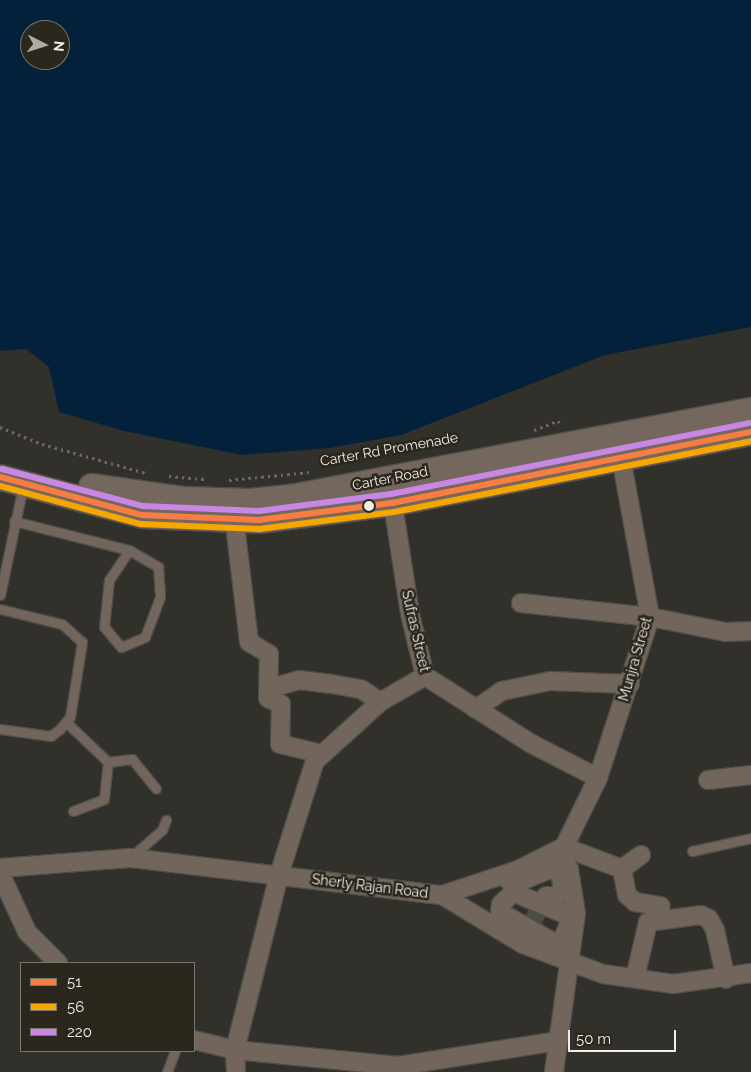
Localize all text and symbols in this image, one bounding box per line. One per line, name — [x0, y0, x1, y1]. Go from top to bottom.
north arrow — [20, 20, 70, 70]
text: N — [51, 40, 67, 52]
street label: Carter Rd Promenade — [319, 429, 459, 469]
street label: Carter Road — [351, 462, 429, 494]
unlabelled marker — [364, 501, 374, 511]
street label: Sufras Street — [398, 589, 434, 673]
street label: Munjra Street — [615, 615, 655, 703]
street label: Sherly Rajan Road — [311, 871, 429, 901]
legend — [20, 962, 195, 1052]
text: 51 — [67, 973, 82, 991]
text: 56 — [67, 998, 84, 1016]
scale bar — [571, 1020, 678, 1052]
text: 220 — [67, 1023, 92, 1041]
text: 50 m — [576, 1030, 611, 1048]

